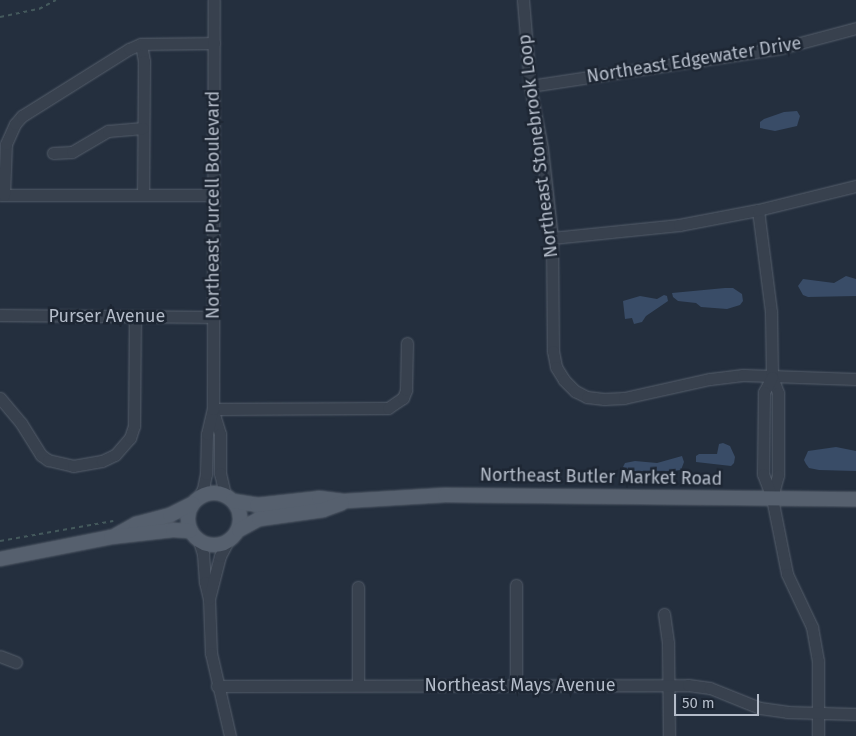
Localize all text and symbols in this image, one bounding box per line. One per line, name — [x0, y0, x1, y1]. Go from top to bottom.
street label: Northeast Edgewater Drive — [585, 32, 803, 88]
street label: Northeast Stonebrook Loop — [514, 33, 562, 259]
street label: Northeast Purcell Boulevard — [202, 91, 224, 319]
street label: Purser Avenue — [49, 305, 165, 327]
street label: Northeast Butler Market Road — [480, 464, 722, 490]
street label: Northeast Mays Avenue — [425, 674, 615, 696]
scale bar — [676, 684, 761, 716]
text: 50 m — [682, 694, 715, 712]

